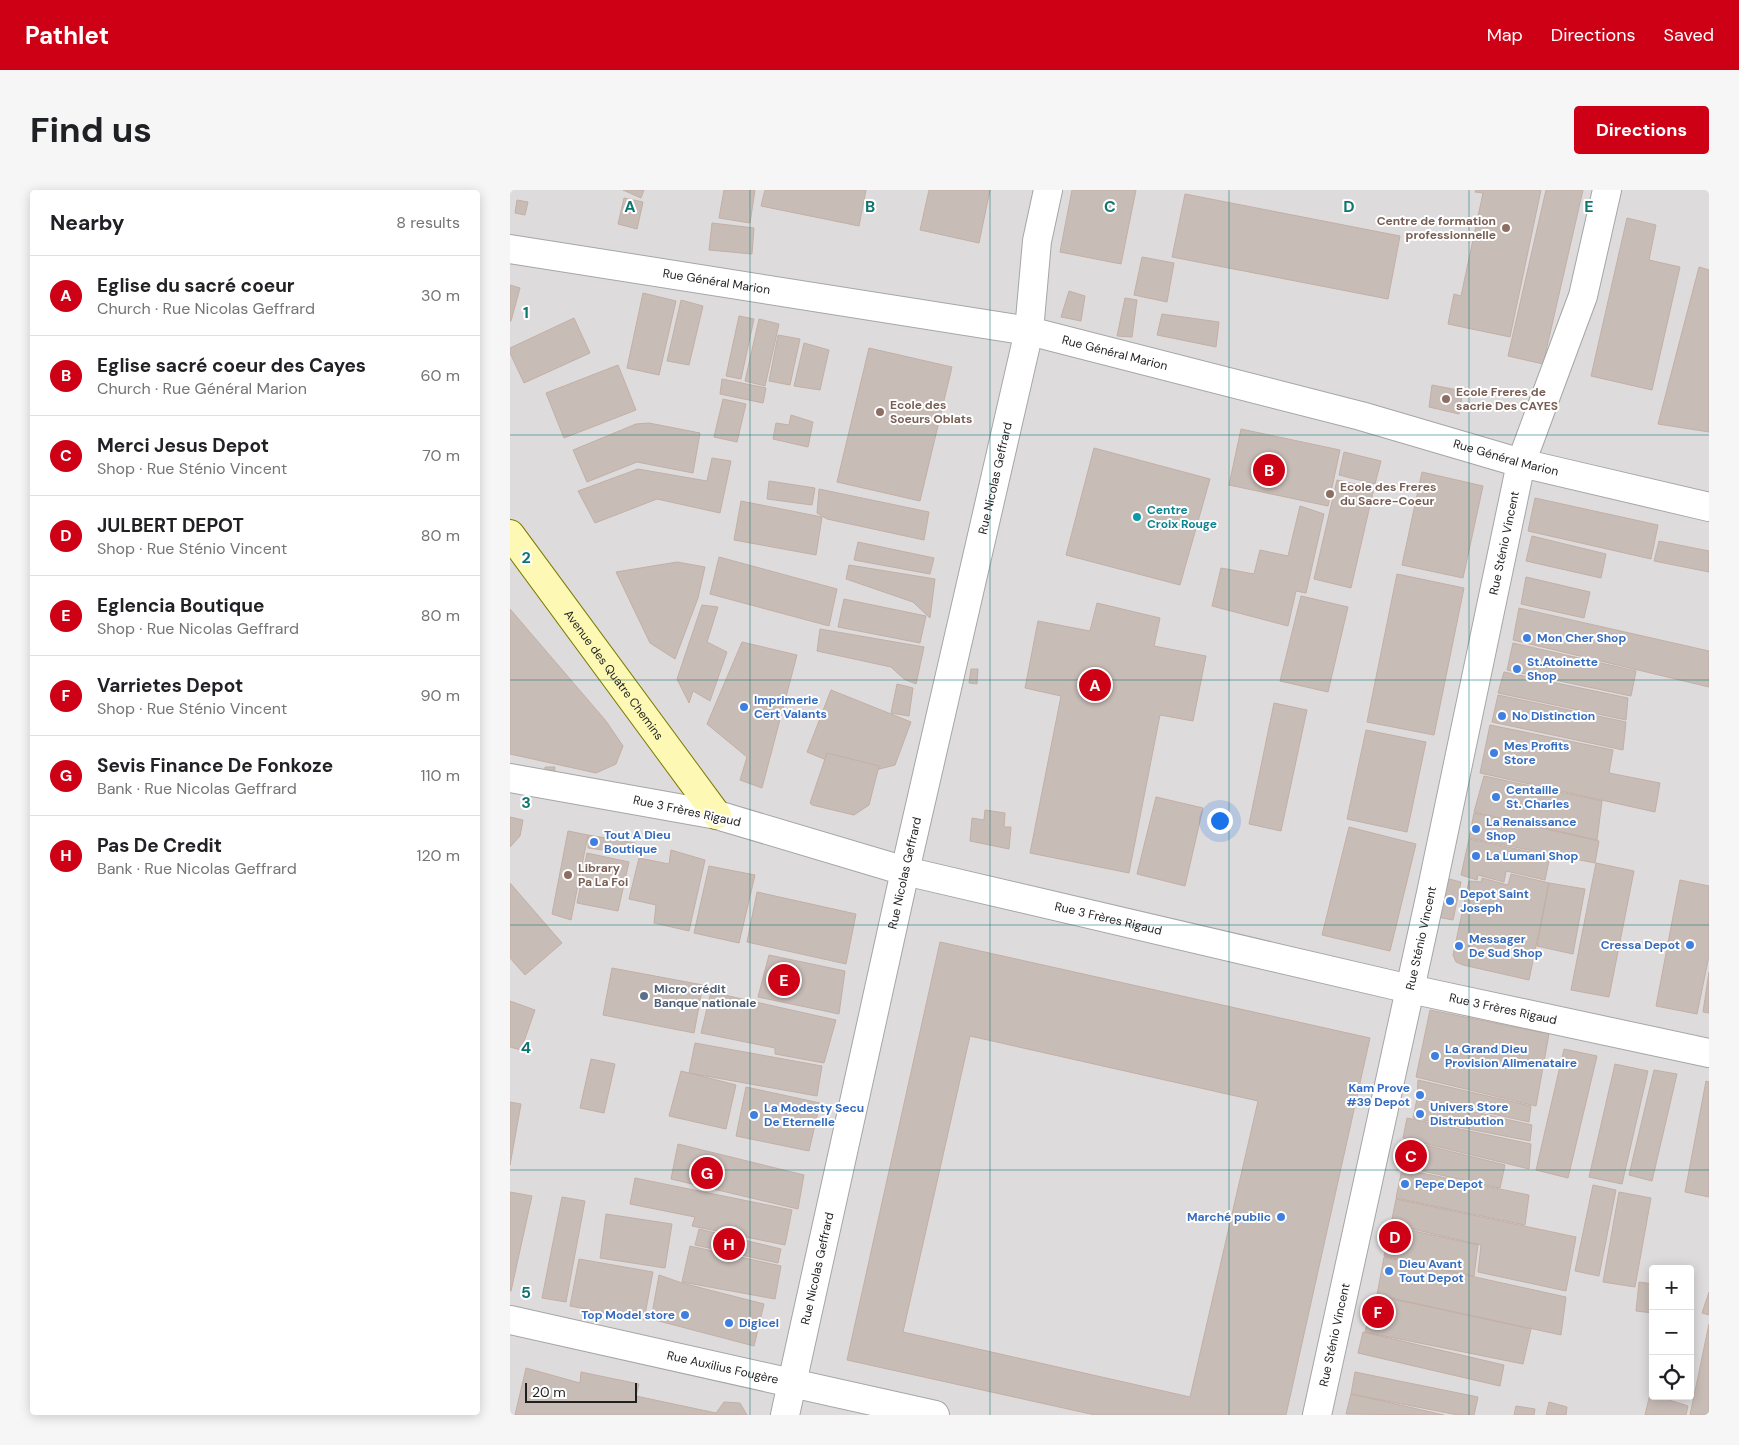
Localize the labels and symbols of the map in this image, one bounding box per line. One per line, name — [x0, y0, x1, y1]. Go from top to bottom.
text: A — [624, 196, 636, 217]
text: B — [865, 196, 875, 217]
text: C — [1104, 196, 1116, 217]
text: D — [1343, 196, 1355, 217]
text: E — [1584, 196, 1594, 217]
place label: Centre de formation professionnelle — [1377, 213, 1496, 243]
marker: Centre de formation professionnelle — [1500, 222, 1512, 234]
street label: Rue Général Marion — [662, 265, 771, 298]
text: 1 — [523, 302, 529, 323]
street label: Rue Général Marion — [1060, 332, 1169, 374]
place label: Ecole Freres de sacrie Des CAYES — [1456, 384, 1558, 414]
marker: Ecole Freres de sacrie Des CAYES — [1440, 393, 1452, 405]
place label: Ecole des Soeurs Oblats — [890, 397, 972, 427]
marker: Ecole des Soeurs Oblats — [874, 406, 886, 418]
street label: Rue Nicolas Geffrard — [975, 421, 1016, 536]
street label: Rue Général Marion — [1451, 436, 1560, 480]
pin: B — [1253, 451, 1285, 489]
place label: Ecole des Freres du Sacre-Coeur — [1340, 479, 1436, 509]
marker: Ecole des Freres du Sacre-Coeur — [1324, 488, 1336, 500]
street label: Rue Sténio Vincent — [1486, 489, 1523, 596]
place label: Centre Croix Rouge — [1147, 502, 1217, 532]
marker: Centre Croix Rouge — [1131, 511, 1143, 523]
text: 2 — [521, 547, 531, 568]
street label: Avenue des Quatre Chemins — [560, 607, 667, 743]
place label: Mon Cher Shop — [1537, 630, 1626, 646]
marker: Mon Cher Shop — [1521, 632, 1533, 644]
place label: St.Atoinette Shop — [1527, 654, 1598, 684]
marker: St.Atoinette Shop — [1511, 663, 1523, 675]
pin: A — [1079, 666, 1111, 704]
place label: Imprimerie Cert Valants — [754, 692, 827, 722]
marker: Imprimerie Cert Valants — [738, 701, 750, 713]
place label: No Distinction — [1512, 708, 1595, 724]
marker: No Distinction — [1496, 710, 1508, 722]
place label: Mes Profits Store — [1504, 738, 1569, 768]
marker: Mes Profits Store — [1488, 747, 1500, 759]
place label: Centaille St. Charles — [1506, 782, 1569, 812]
marker: Centaille St. Charles — [1490, 791, 1502, 803]
text: 3 — [521, 792, 531, 813]
street label: Rue 3 Frères Rigaud — [632, 792, 742, 830]
your location — [1207, 808, 1233, 834]
place label: La Renaissance Shop — [1486, 814, 1576, 844]
street label: Rue Nicolas Geffrard — [884, 815, 925, 931]
marker: La Renaissance Shop — [1470, 823, 1482, 835]
place label: Tout A Dieu Boutique — [604, 827, 671, 857]
marker: Tout A Dieu Boutique — [588, 836, 600, 848]
place label: La Lumani Shop — [1486, 848, 1578, 864]
marker: La Lumani Shop — [1470, 850, 1482, 862]
place label: Library Pa La Foi — [578, 860, 628, 890]
marker: Library Pa La Foi — [562, 869, 574, 881]
street label: Rue Sténio Vincent — [1402, 885, 1440, 992]
place label: Depot Saint Joseph — [1460, 886, 1529, 916]
marker: Depot Saint Joseph — [1444, 895, 1456, 907]
street label: Rue 3 Frères Rigaud — [1053, 898, 1164, 939]
place label: Messager De Sud Shop — [1469, 931, 1543, 961]
place label: Cressa Depot — [1601, 937, 1680, 953]
marker: Cressa Depot — [1684, 939, 1696, 951]
marker: Messager De Sud Shop — [1453, 940, 1465, 952]
pin: E — [768, 961, 800, 999]
place label: Micro crédit Banque nationale — [654, 981, 756, 1011]
marker: Micro crédit Banque nationale — [638, 990, 650, 1002]
street label: Rue 3 Frères Rigaud — [1448, 990, 1558, 1028]
text: 4 — [521, 1037, 531, 1058]
place label: La Grand Dieu Provision Alimenataire — [1445, 1041, 1577, 1071]
marker: La Grand Dieu Provision Alimenataire — [1429, 1050, 1441, 1062]
place label: Kam Prove #39 Depot — [1346, 1080, 1410, 1110]
marker: Kam Prove #39 Depot — [1414, 1089, 1426, 1101]
place label: Univers Store Distrubution — [1430, 1099, 1508, 1129]
place label: La Modesty Secu De Eternelle — [764, 1100, 864, 1130]
marker: Univers Store Distrubution — [1414, 1108, 1426, 1120]
marker: La Modesty Secu De Eternelle — [748, 1109, 760, 1121]
pin: C — [1395, 1137, 1427, 1175]
pin: G — [691, 1154, 723, 1192]
place label: Pepe Depot — [1415, 1176, 1483, 1192]
marker: Pepe Depot — [1399, 1178, 1411, 1190]
place label: Marché public — [1187, 1209, 1271, 1225]
street label: Rue Nicolas Geffrard — [797, 1211, 837, 1326]
marker: Marché public — [1275, 1211, 1287, 1223]
pin: D — [1379, 1218, 1411, 1256]
pin: H — [713, 1225, 745, 1263]
place label: Dieu Avant Tout Depot — [1399, 1256, 1464, 1286]
marker: Dieu Avant Tout Depot — [1383, 1265, 1395, 1277]
street label: Rue Sténio Vincent — [1315, 1281, 1354, 1388]
text: 5 — [521, 1282, 531, 1303]
pin: F — [1362, 1293, 1394, 1331]
place label: Top Model store — [581, 1307, 675, 1323]
marker: Top Model store — [679, 1309, 691, 1321]
place label: Digicel — [739, 1315, 779, 1331]
marker: Digicel — [723, 1317, 735, 1329]
street label: Rue Auxilius Fougère — [665, 1347, 780, 1388]
scale bar — [525, 1380, 638, 1403]

